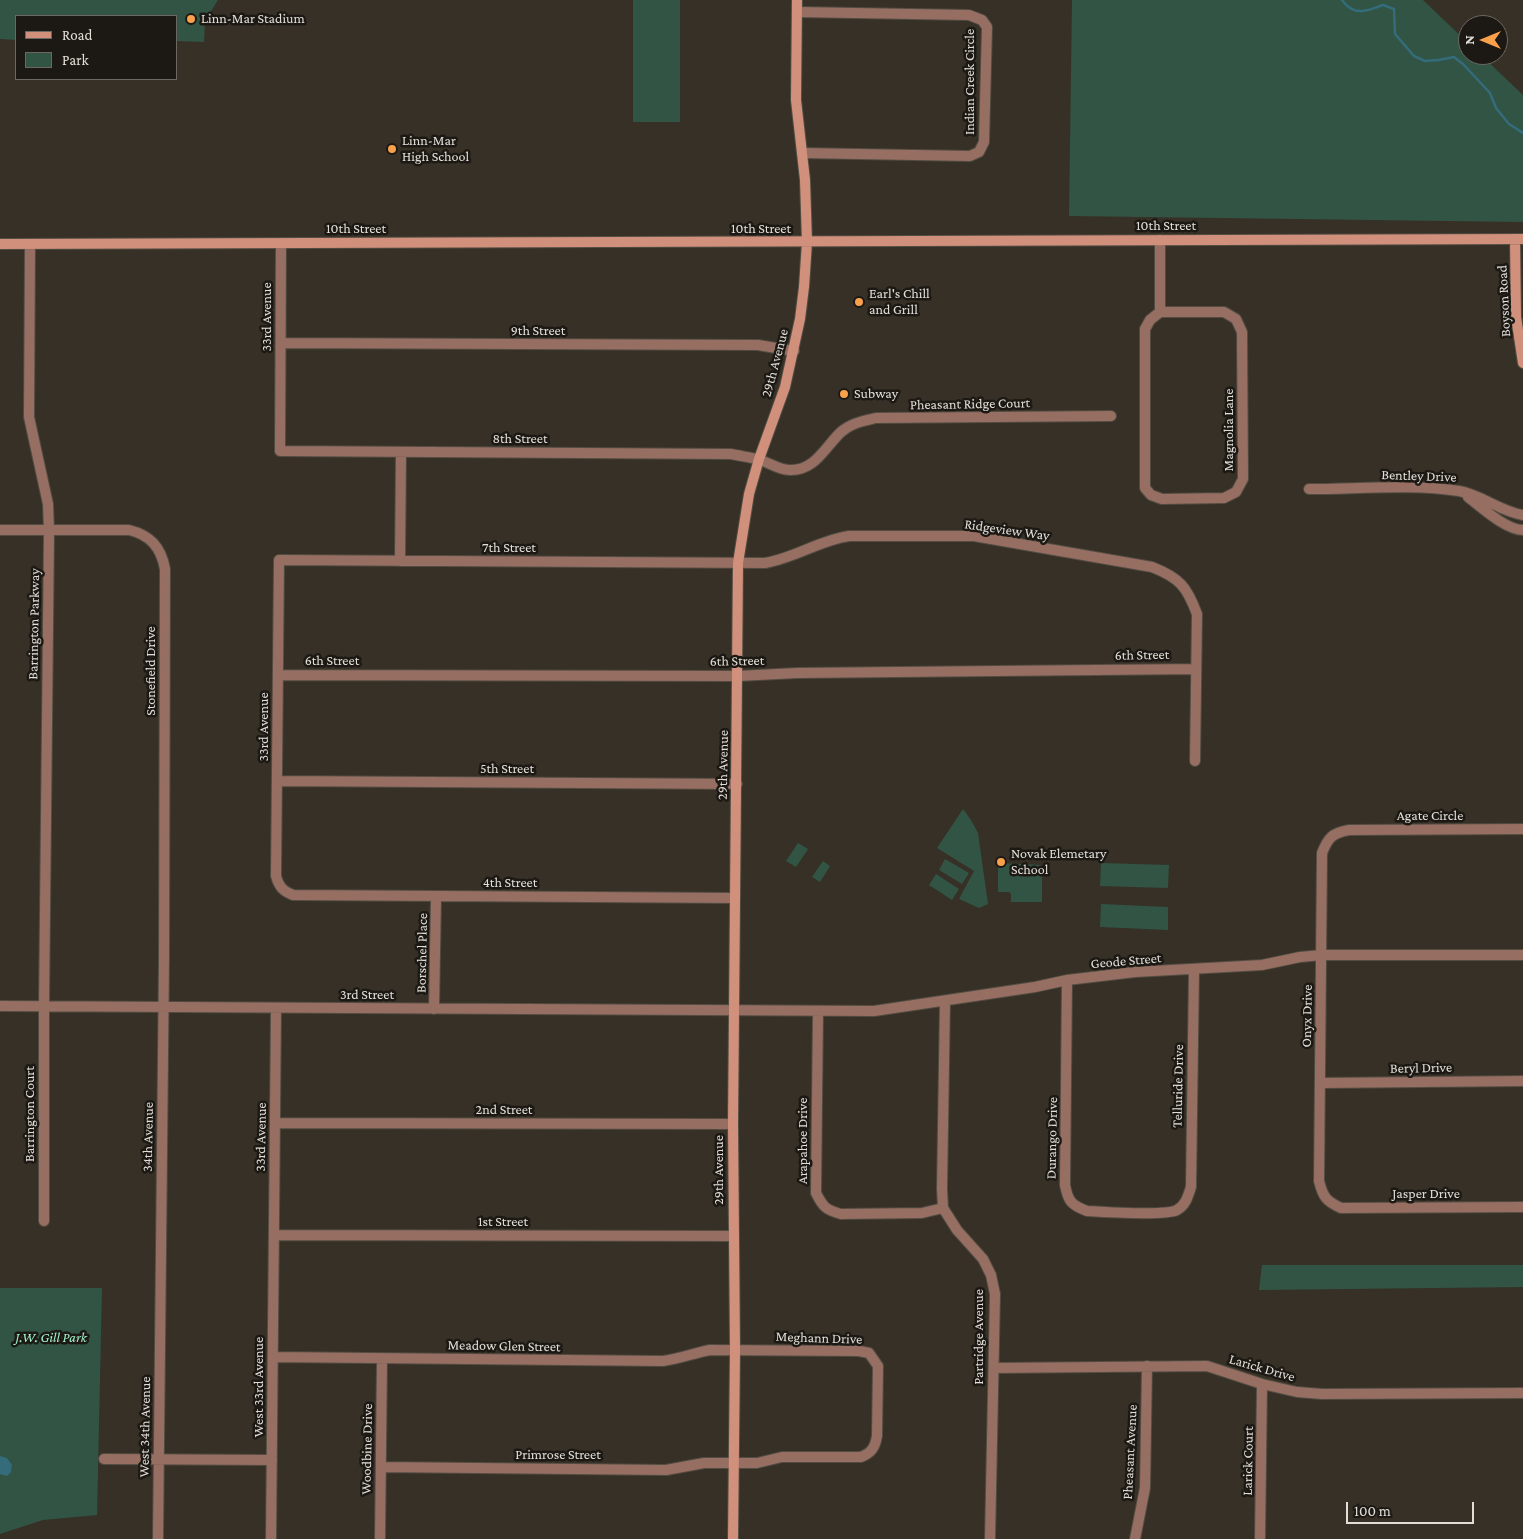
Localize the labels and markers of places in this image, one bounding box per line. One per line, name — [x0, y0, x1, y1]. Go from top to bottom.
place label: Linn-Mar Stadium — [201, 11, 305, 27]
marker: Linn-Mar Stadium — [185, 13, 197, 25]
place label: Linn-Mar High School — [402, 133, 469, 166]
marker: Linn-Mar High School — [386, 143, 398, 155]
place label: Earl's Chill and Grill — [869, 286, 930, 318]
marker: Earl's Chill and Grill — [853, 296, 865, 308]
place label: Subway — [854, 386, 898, 402]
marker: Subway — [838, 388, 850, 400]
place label: Novak Elemetary School — [1011, 846, 1107, 879]
marker: Novak Elemetary School — [995, 856, 1007, 868]

